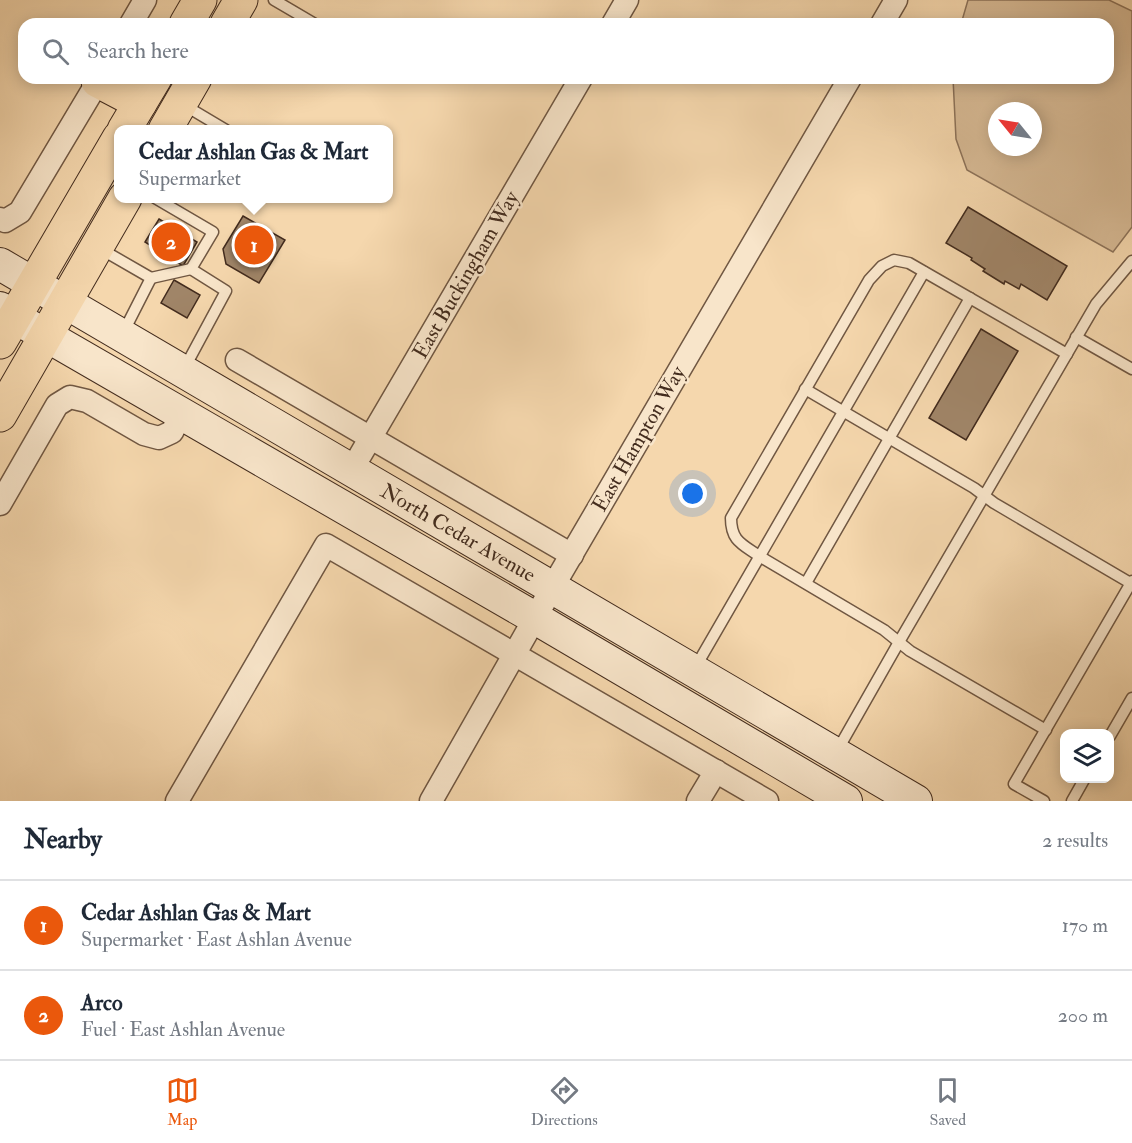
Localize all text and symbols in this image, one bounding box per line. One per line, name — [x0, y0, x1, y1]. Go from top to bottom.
search box — [18, 18, 1114, 84]
icon: search — [39, 35, 72, 68]
text: Search here — [87, 37, 189, 65]
north arrow — [988, 102, 1042, 156]
popup — [114, 125, 393, 203]
text: Cedar Ashlan Gas & Mart — [139, 138, 368, 166]
text: Supermarket — [139, 166, 241, 191]
street label: East Buckingham Way — [407, 185, 525, 364]
pin: 2 — [152, 220, 190, 264]
pin: 1 — [234, 222, 274, 268]
street label: East Hampton Way — [586, 361, 692, 517]
street label: North Cedar Avenue — [376, 478, 541, 588]
your location — [678, 479, 707, 508]
map controls — [1060, 729, 1114, 783]
button: layers — [1060, 729, 1114, 783]
text: Nearby — [24, 824, 102, 856]
text: 2 results — [1042, 828, 1108, 853]
text: Cedar Ashlan Gas & Mart — [81, 899, 311, 927]
text: 1 — [40, 913, 47, 938]
text: 170 m — [1062, 913, 1108, 938]
text: Supermarket · East Ashlan Avenue — [81, 927, 352, 952]
text: Arco — [81, 989, 122, 1017]
text: 2 — [38, 1003, 49, 1028]
text: 200 m — [1058, 1003, 1108, 1028]
text: Fuel · East Ashlan Avenue — [81, 1017, 285, 1042]
tab: Map — [166, 1074, 199, 1130]
tab: Directions — [531, 1074, 598, 1130]
tab: Saved — [930, 1074, 966, 1130]

